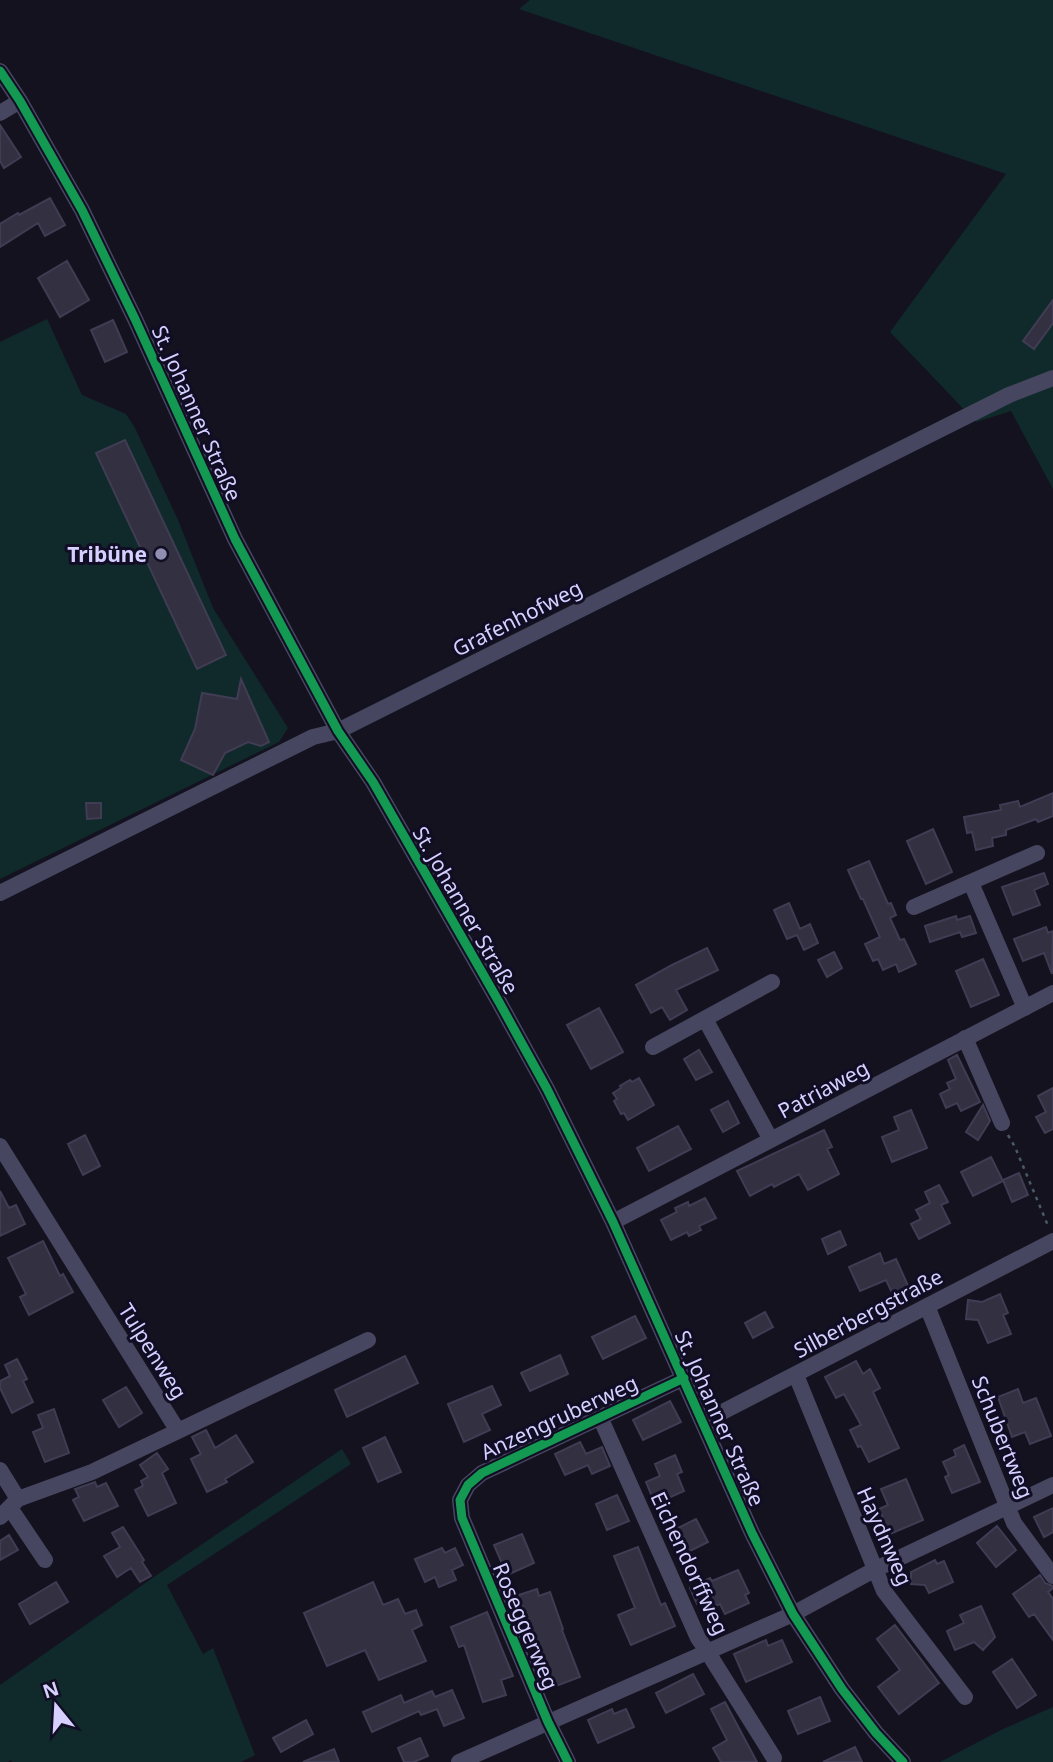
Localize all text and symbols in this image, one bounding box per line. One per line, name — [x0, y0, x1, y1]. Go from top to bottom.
street label: St. Johanner Straße — [146, 321, 248, 505]
place label: Tribüne — [67, 540, 147, 568]
marker: Tribüne — [153, 546, 169, 562]
street label: Grafenhofweg — [448, 573, 586, 663]
street label: St. Johanner Straße — [406, 821, 526, 999]
street label: Patriaweg — [773, 1053, 873, 1125]
street label: Silberbergstraße — [789, 1262, 947, 1364]
street label: Tulpenweg — [113, 1298, 193, 1404]
street label: St. Johanner Straße — [669, 1326, 771, 1510]
street label: Anzengruberweg — [476, 1368, 642, 1466]
street label: Schubertweg — [966, 1372, 1040, 1502]
street label: Haydnweg — [851, 1482, 919, 1590]
street label: Eichendorffweg — [645, 1487, 735, 1639]
street label: Roseggerweg — [487, 1558, 565, 1694]
north arrow — [21, 1671, 91, 1741]
text: N — [39, 1675, 62, 1705]

